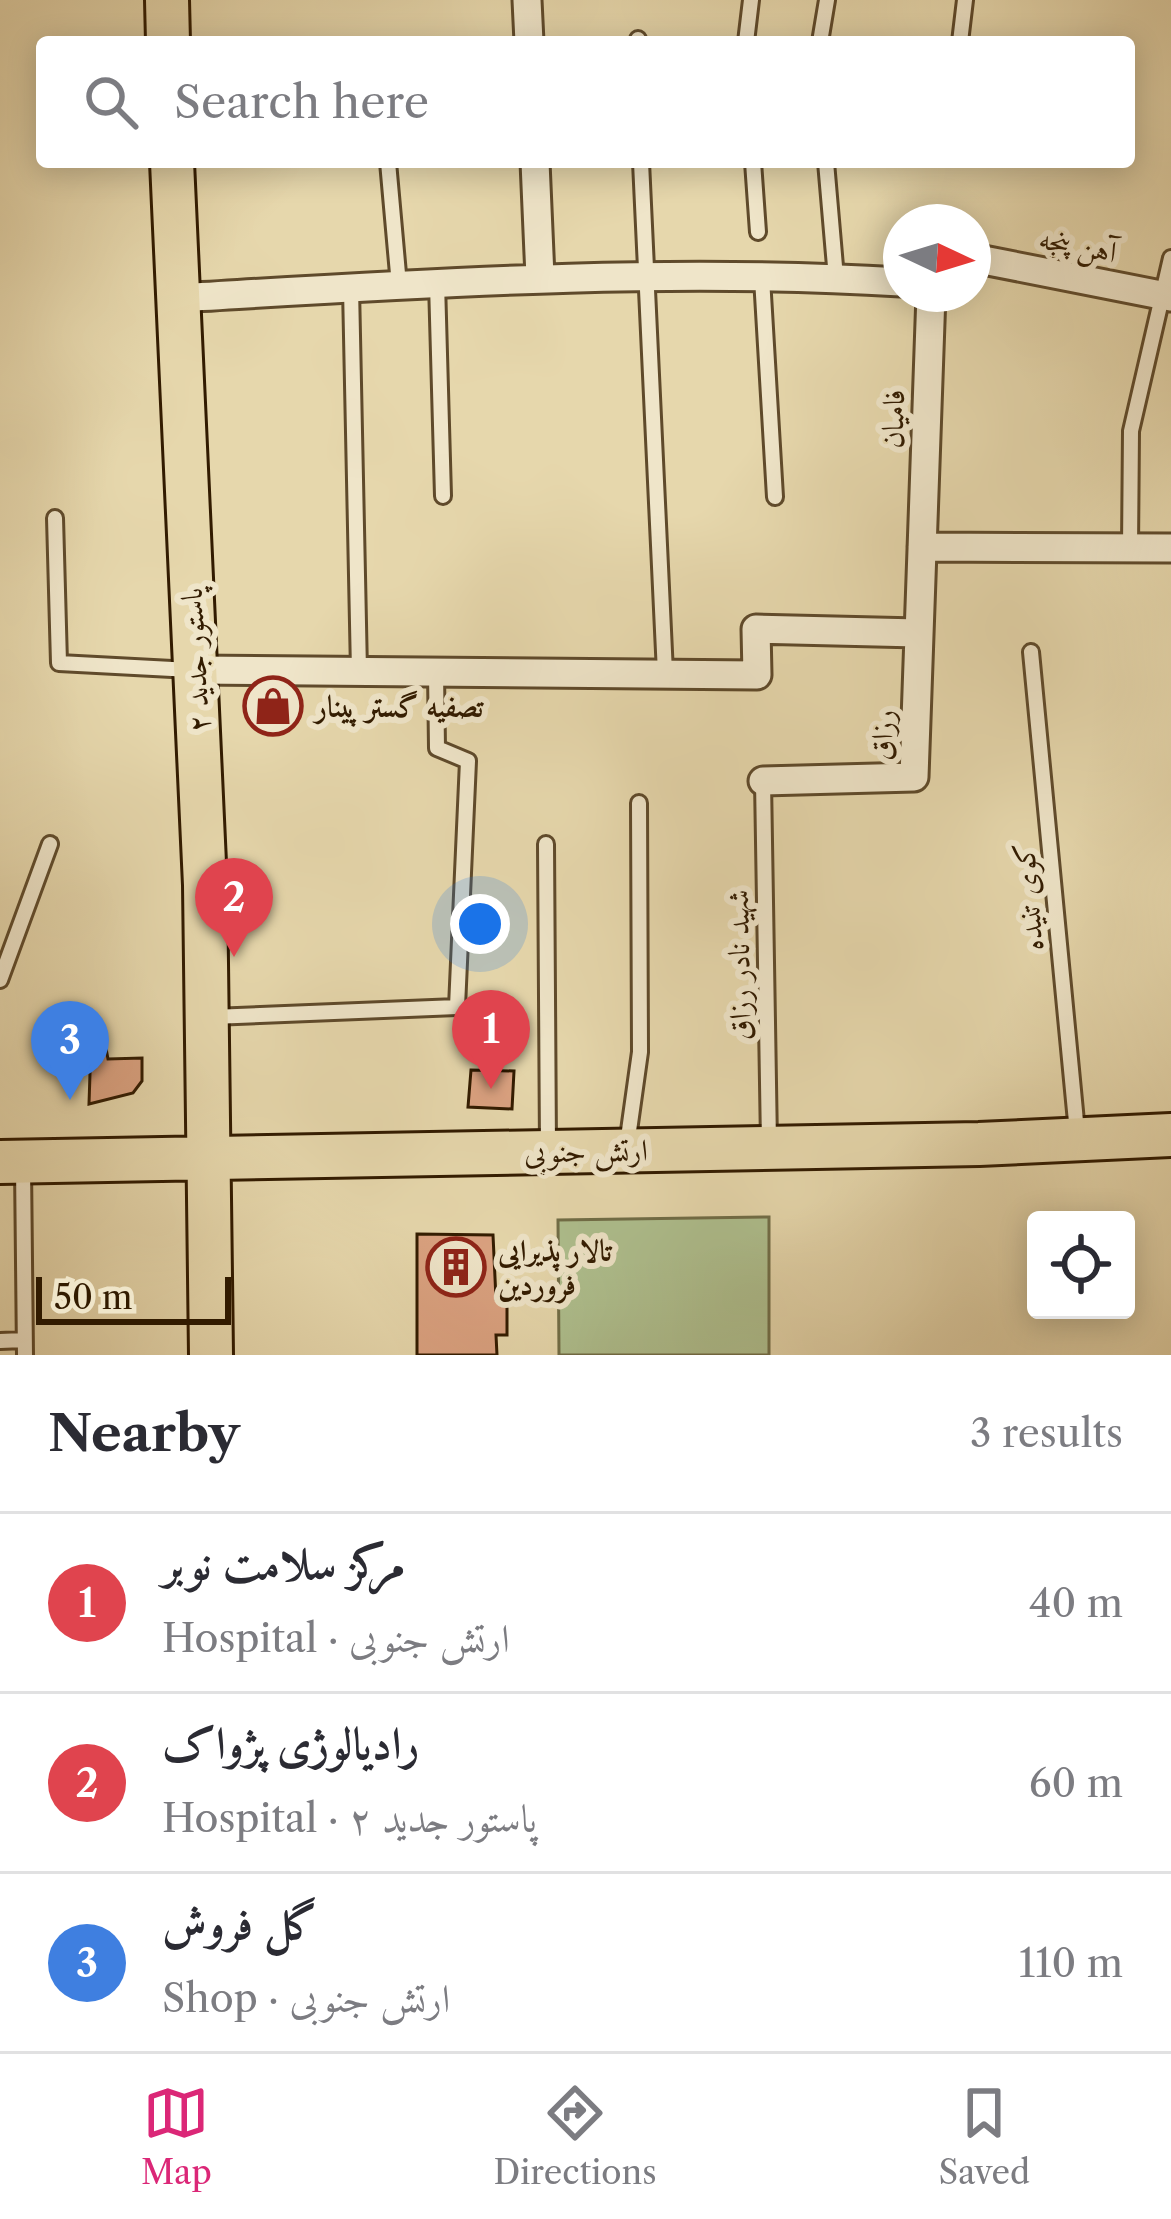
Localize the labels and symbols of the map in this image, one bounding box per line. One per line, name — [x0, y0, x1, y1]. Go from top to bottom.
north arrow — [883, 204, 991, 312]
street label: آهن پنجه — [1036, 219, 1123, 273]
street label: فامیان — [873, 389, 913, 449]
street label: پاستور جدید ۲ — [173, 585, 220, 733]
shop icon: تصفیه گستر پینار — [242, 675, 304, 737]
place label: تصفیه گستر پینار — [312, 688, 485, 727]
street label: رزاق — [862, 709, 902, 761]
street label: کوی تنیده — [1005, 841, 1052, 953]
pin: 2 — [195, 858, 273, 957]
street label: شهید نادر رزاق — [719, 889, 760, 1041]
your location — [450, 894, 510, 954]
pin: 1 — [452, 990, 530, 1089]
pin: 3 — [31, 1001, 109, 1100]
street label: ارتش جنوبی — [524, 1131, 648, 1174]
place label: تالار پذیرایی فروردین — [497, 1232, 613, 1304]
building icon: تالار پذیرایی فروردین — [425, 1236, 487, 1298]
scale bar — [36, 1271, 231, 1324]

